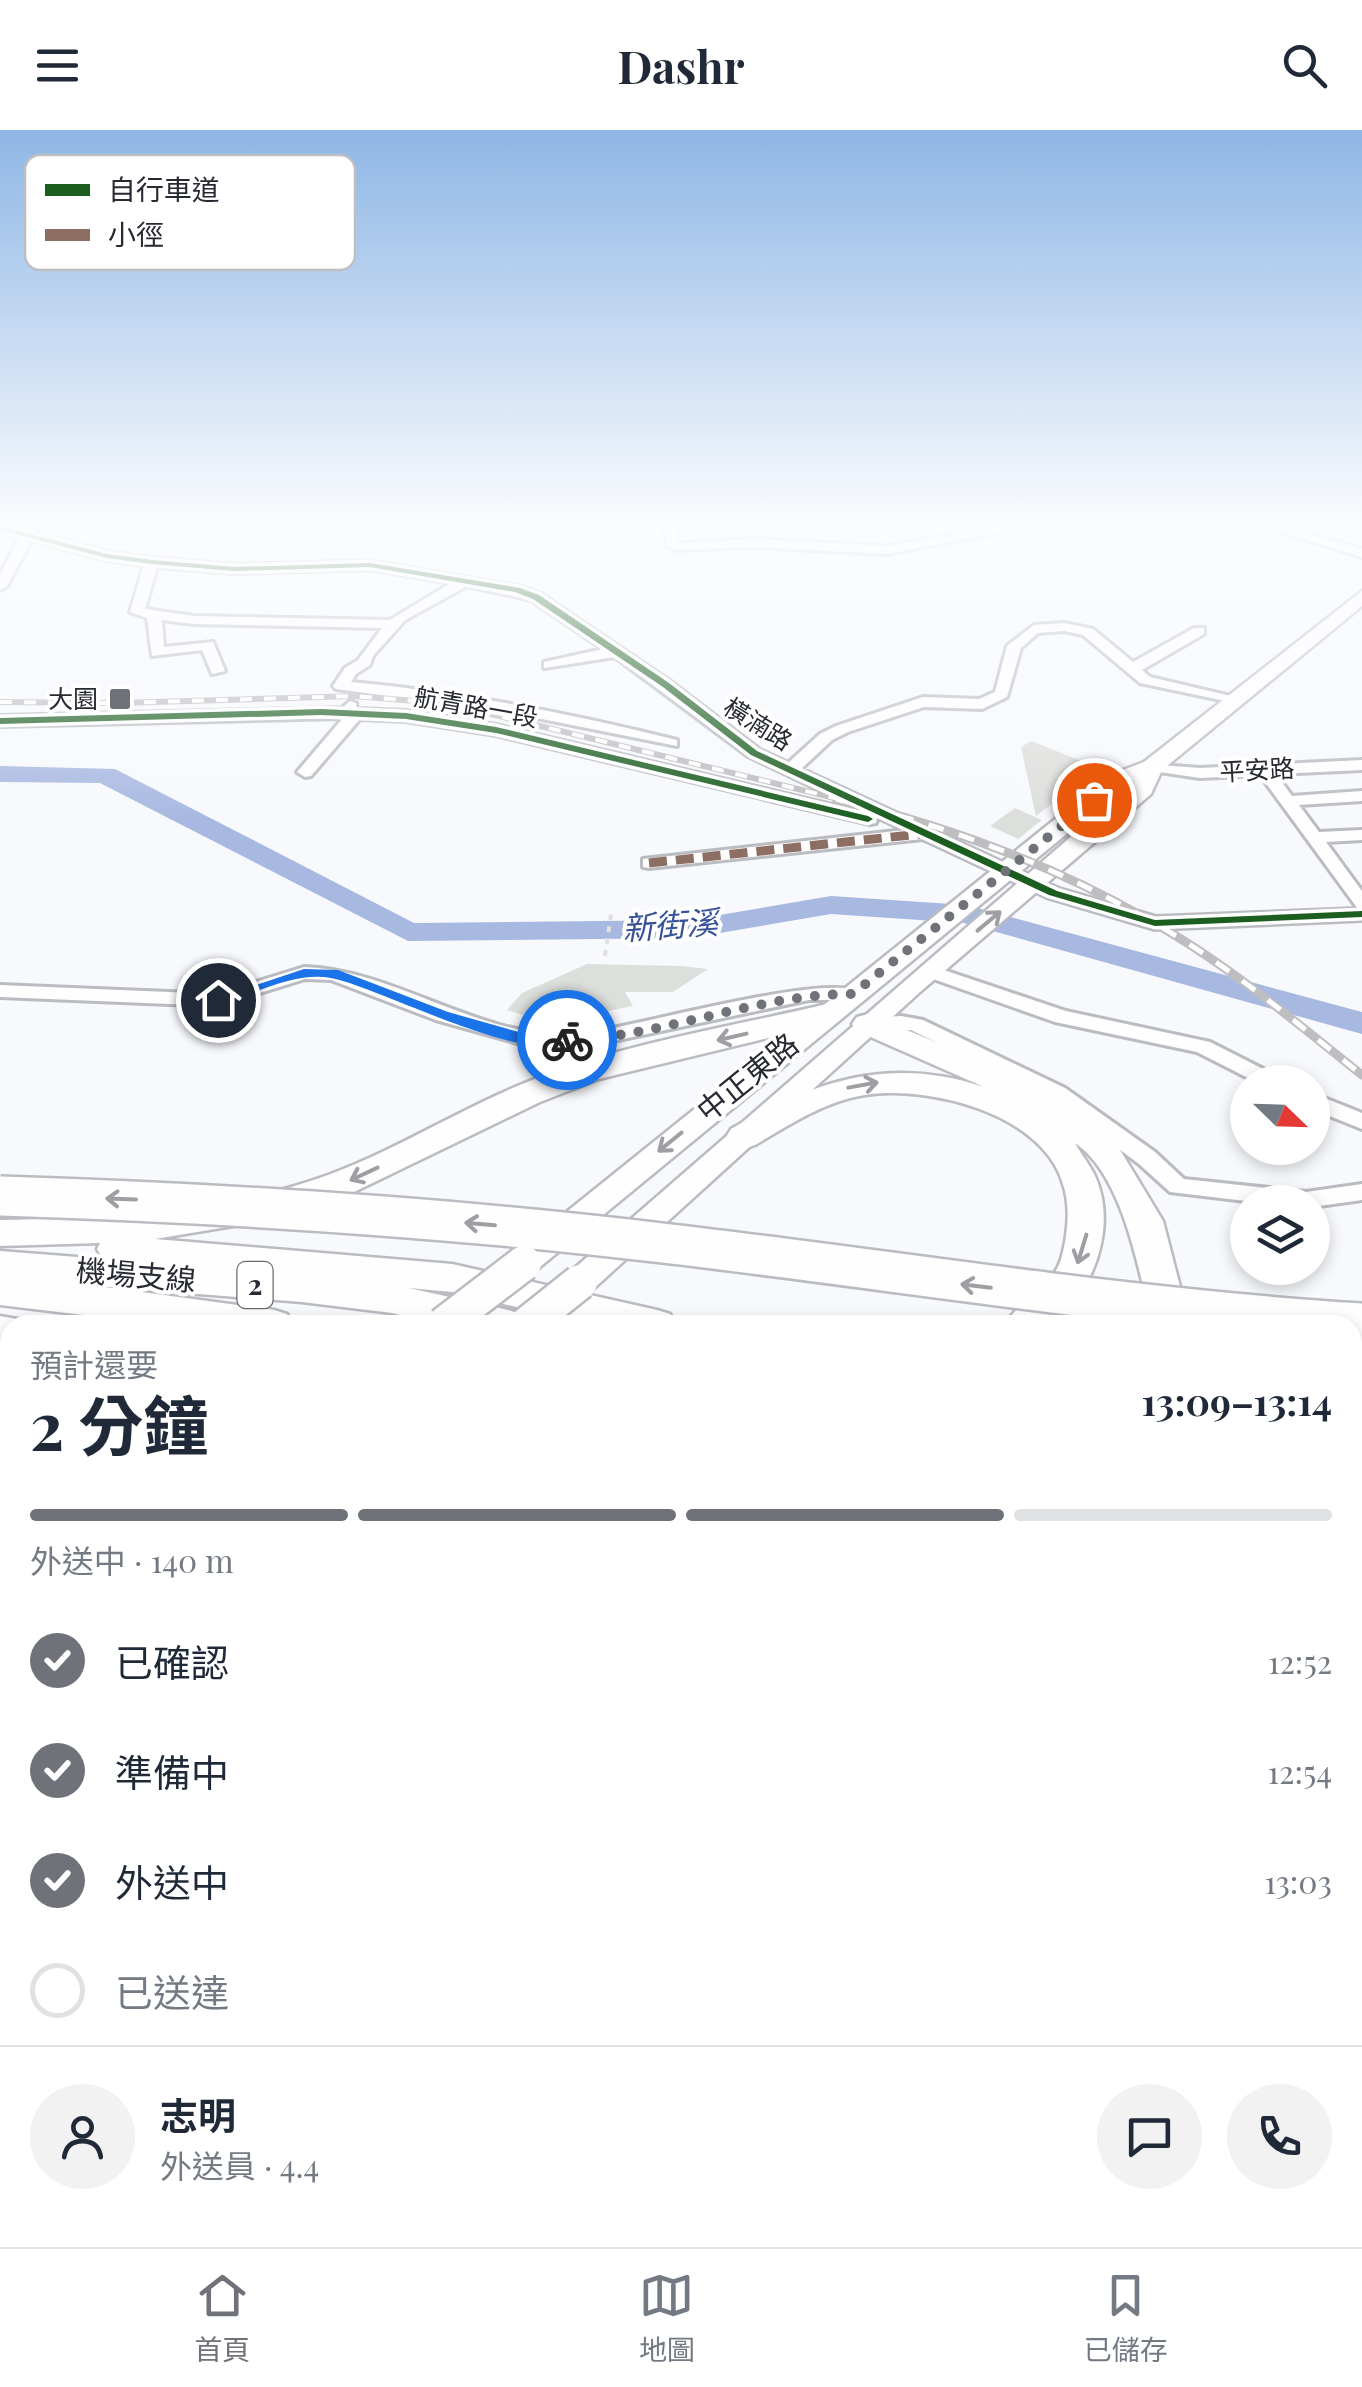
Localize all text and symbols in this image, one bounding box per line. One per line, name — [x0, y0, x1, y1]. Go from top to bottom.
text: Dashr — [617, 35, 745, 95]
icon: menu — [30, 38, 85, 93]
icon: search — [1277, 38, 1332, 93]
legend — [25, 155, 355, 270]
text: 自行車道 — [108, 170, 220, 207]
text: 小徑 — [108, 215, 164, 252]
street label: 航青路一段 — [412, 678, 541, 733]
place label: 大園 — [48, 681, 98, 714]
marker: 大園 — [107, 686, 133, 712]
street label: 橫湳路 — [718, 689, 799, 757]
street label: 平安路 — [1219, 750, 1295, 787]
pin — [1052, 758, 1137, 843]
icon: bag — [1067, 773, 1122, 828]
water label: 新街溪 — [620, 898, 723, 948]
one-way arrow — [975, 911, 1001, 933]
pin — [176, 958, 261, 1043]
icon: home — [191, 973, 246, 1028]
courier — [517, 990, 617, 1090]
icon: bike — [540, 1013, 595, 1068]
street label: 中正東路 — [688, 1023, 806, 1130]
one-way arrow — [717, 1029, 749, 1047]
north arrow — [1230, 1065, 1330, 1165]
map controls — [1230, 1065, 1330, 1285]
one-way arrow — [846, 1075, 879, 1094]
one-way arrow — [658, 1131, 684, 1153]
one-way arrow — [349, 1165, 379, 1184]
button: layers — [1230, 1185, 1330, 1285]
one-way arrow — [105, 1190, 137, 1209]
one-way arrow — [464, 1214, 496, 1233]
one-way arrow — [1072, 1233, 1090, 1265]
street label: 機場支線 — [75, 1249, 198, 1299]
road number: 2 — [238, 1262, 272, 1308]
one-way arrow — [960, 1276, 993, 1294]
text: 預計還要 — [30, 1342, 158, 1385]
text: 13:09–13:14 — [1142, 1375, 1332, 1426]
text: 2 分鐘 — [30, 1380, 208, 1466]
text: 外送中 · 140 m — [30, 1538, 234, 1581]
icon: check — [30, 1633, 85, 1688]
text: 已確認 — [115, 1636, 229, 1687]
text: 12:52 — [1268, 1639, 1332, 1682]
icon: check — [30, 1743, 85, 1798]
text: 準備中 — [115, 1746, 229, 1797]
text: 12:54 — [1267, 1749, 1332, 1792]
icon: check — [30, 1853, 85, 1908]
text: 外送中 — [115, 1856, 229, 1907]
text: 13:03 — [1264, 1859, 1332, 1902]
text: 已送達 — [115, 1966, 229, 2017]
button: person — [30, 2084, 135, 2189]
button: chat — [1097, 2084, 1202, 2189]
button: phone — [1227, 2084, 1332, 2189]
text: 志明 — [160, 2089, 236, 2140]
text: 外送員 · 4.4 — [160, 2143, 319, 2186]
tab: 首頁 — [194, 2268, 250, 2368]
tab: 地圖 — [639, 2268, 695, 2368]
tab: 已儲存 — [1084, 2268, 1168, 2368]

